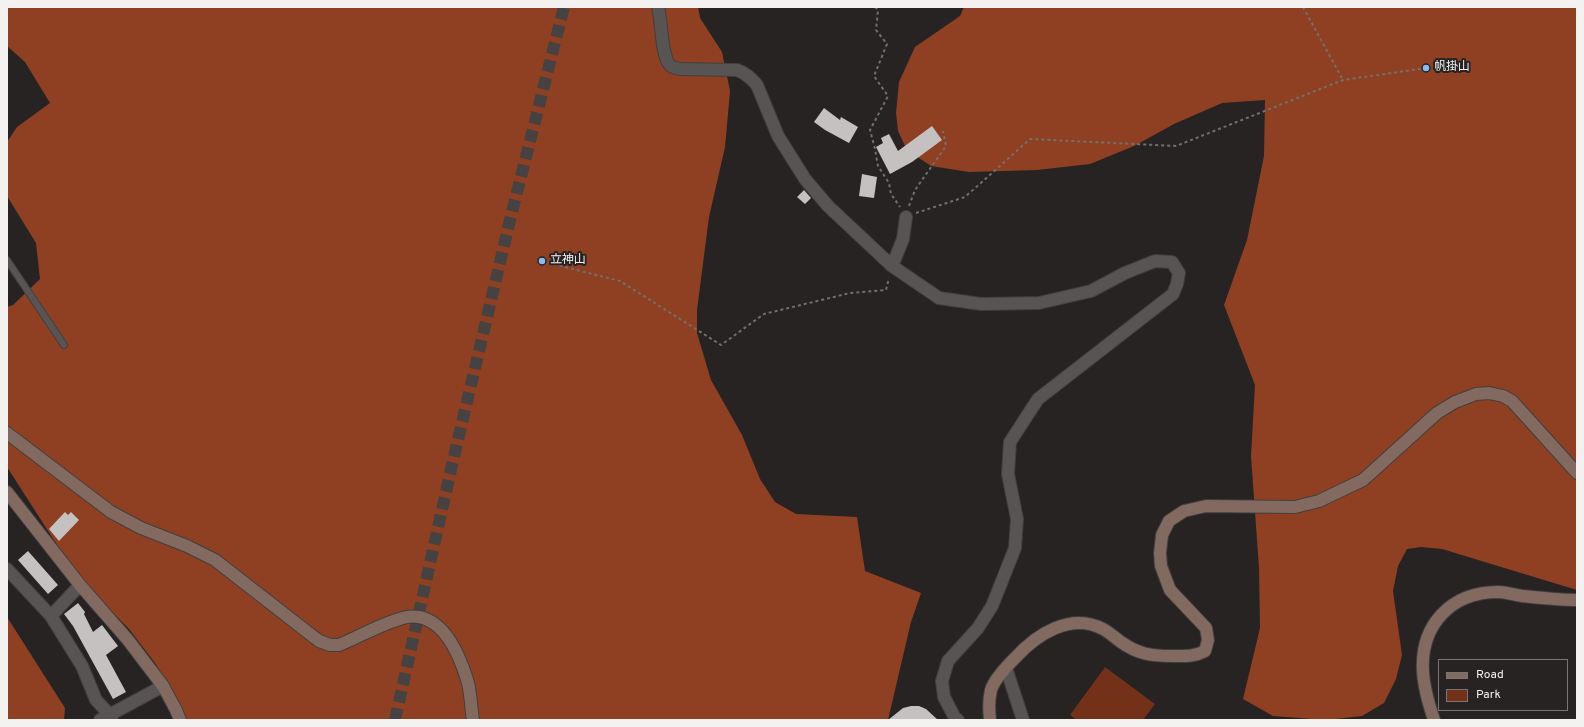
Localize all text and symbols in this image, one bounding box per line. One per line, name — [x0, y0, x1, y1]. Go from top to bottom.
place label: 帆掛山 — [1434, 61, 1470, 75]
marker: 帆掛山 — [1421, 63, 1431, 73]
place label: 立神山 — [550, 254, 586, 268]
marker: 立神山 — [537, 256, 547, 266]
legend — [1438, 659, 1568, 711]
text: Road — [1476, 667, 1504, 683]
text: Park — [1476, 687, 1501, 703]

